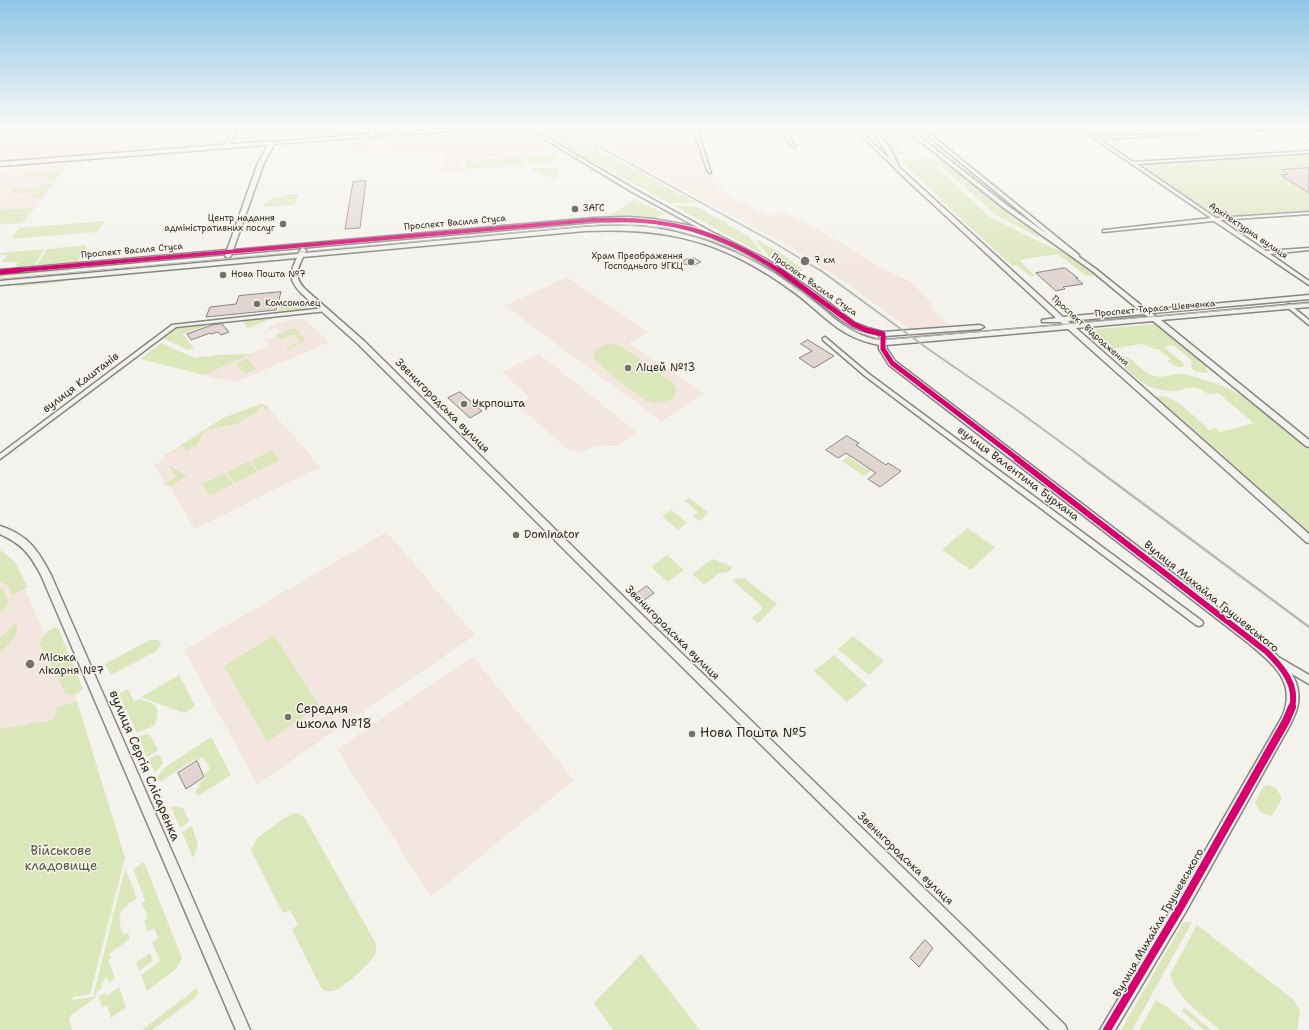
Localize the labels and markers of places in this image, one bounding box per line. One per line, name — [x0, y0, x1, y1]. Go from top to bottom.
marker: ЗАГС — [570, 204, 580, 214]
place label: ЗАГС — [583, 204, 605, 214]
place label: Центр надання адміністративних послуг — [164, 214, 275, 235]
marker: Центр надання адміністративних послуг — [278, 219, 288, 229]
place label: Храм Преображення Господнього УГКЦ — [591, 252, 683, 273]
marker: 7 км — [799, 255, 811, 267]
place label: 7 км — [814, 256, 835, 266]
marker: Храм Преображення Господнього УГКЦ — [686, 257, 696, 267]
marker: Нова Пошта №7 — [218, 270, 228, 280]
place label: Нова Пошта №7 — [231, 270, 306, 280]
marker: Комсомолец — [252, 299, 262, 309]
place label: Комсомолец — [265, 299, 320, 309]
place label: Ліцей №13 — [636, 361, 695, 375]
marker: Ліцей №13 — [623, 363, 633, 373]
place label: Укрпошта — [472, 397, 525, 411]
marker: Укрпошта — [459, 399, 469, 409]
place label: Dominator — [524, 528, 580, 542]
marker: Dominator — [511, 530, 521, 540]
place label: Міська лікарня №7 — [39, 651, 104, 677]
marker: Міська лікарня №7 — [24, 658, 36, 670]
place label: Середня школа №18 — [296, 702, 372, 733]
marker: Середня школа №18 — [283, 712, 293, 722]
place label: Нова Пошта №5 — [700, 726, 806, 742]
marker: Нова Пошта №5 — [687, 729, 697, 739]

